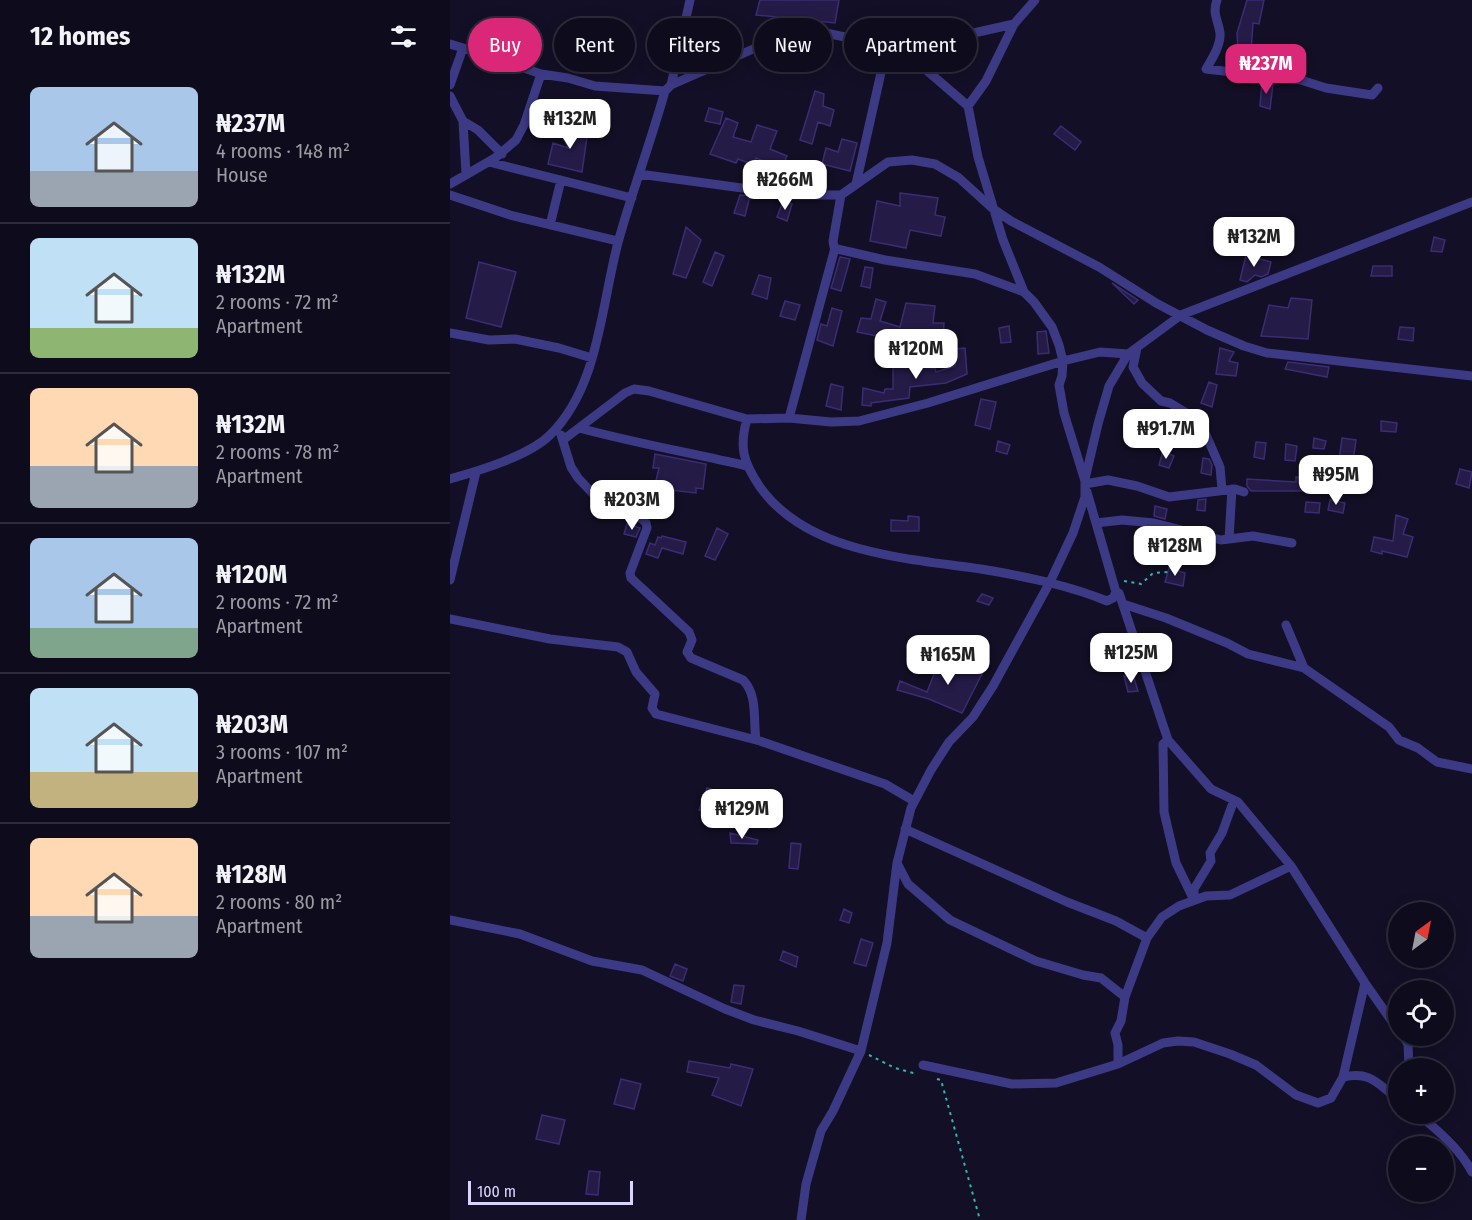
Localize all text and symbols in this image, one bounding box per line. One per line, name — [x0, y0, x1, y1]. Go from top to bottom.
chip: Buy — [468, 18, 542, 72]
chip: Rent — [554, 18, 635, 72]
chip: Filters — [647, 18, 742, 72]
chip: New — [754, 18, 832, 72]
chip: Apartment — [844, 18, 977, 72]
icon: filters — [387, 20, 420, 53]
text: 12 homes — [30, 21, 130, 52]
pin: ₦237M — [1224, 44, 1308, 95]
text: ₦237M — [1239, 51, 1293, 75]
pin: ₦132M — [528, 99, 612, 150]
text: ₦132M — [543, 106, 597, 130]
text: ₦237M — [216, 108, 285, 139]
icon: home — [78, 111, 150, 183]
text: 4 rooms · 148 m² — [216, 139, 350, 163]
pin: ₦266M — [743, 160, 827, 211]
text: House — [216, 163, 268, 187]
text: ₦266M — [757, 167, 813, 191]
pin: ₦132M — [1212, 217, 1296, 268]
text: ₦132M — [1227, 224, 1281, 248]
text: ₦132M — [216, 259, 285, 290]
icon: home — [78, 262, 150, 334]
text: 2 rooms · 72 m² — [216, 290, 338, 314]
text: Apartment — [216, 314, 303, 338]
pin: ₦120M — [874, 329, 958, 380]
text: ₦120M — [889, 336, 943, 360]
text: ₦132M — [216, 409, 285, 440]
pin: ₦91.7M — [1117, 409, 1215, 460]
icon: home — [78, 412, 150, 484]
text: ₦91.7M — [1137, 416, 1195, 440]
text: 2 rooms · 78 m² — [216, 440, 339, 464]
pin: ₦95M — [1300, 455, 1372, 506]
text: ₦95M — [1313, 462, 1359, 486]
text: Apartment — [216, 464, 303, 488]
pin: ₦203M — [590, 480, 674, 531]
text: ₦203M — [604, 487, 660, 511]
pin: ₦128M — [1133, 526, 1217, 577]
text: ₦128M — [1148, 533, 1202, 557]
text: ₦120M — [216, 559, 287, 590]
icon: home — [78, 562, 150, 634]
text: 2 rooms · 72 m² — [216, 590, 338, 614]
text: Apartment — [216, 614, 303, 638]
pin: ₦125M — [1089, 633, 1173, 684]
pin: ₦165M — [906, 635, 990, 686]
text: ₦125M — [1104, 640, 1158, 664]
text: ₦165M — [921, 642, 975, 666]
text: ₦203M — [216, 709, 288, 740]
icon: home — [78, 712, 150, 784]
text: 3 rooms · 107 m² — [216, 740, 348, 764]
text: Apartment — [216, 764, 303, 788]
pin: ₦129M — [700, 789, 784, 840]
text: ₦129M — [715, 796, 769, 820]
text: ₦128M — [216, 859, 287, 890]
icon: home — [78, 862, 150, 934]
text: 2 rooms · 80 m² — [216, 890, 342, 914]
north arrow — [1388, 902, 1454, 968]
map controls — [1388, 902, 1454, 1202]
text: Apartment — [216, 914, 303, 938]
button: locate — [1388, 980, 1454, 1046]
button: + — [1388, 1058, 1454, 1124]
button: − — [1388, 1136, 1454, 1202]
scale bar — [468, 1178, 633, 1206]
text: 100 m — [477, 1182, 516, 1201]

